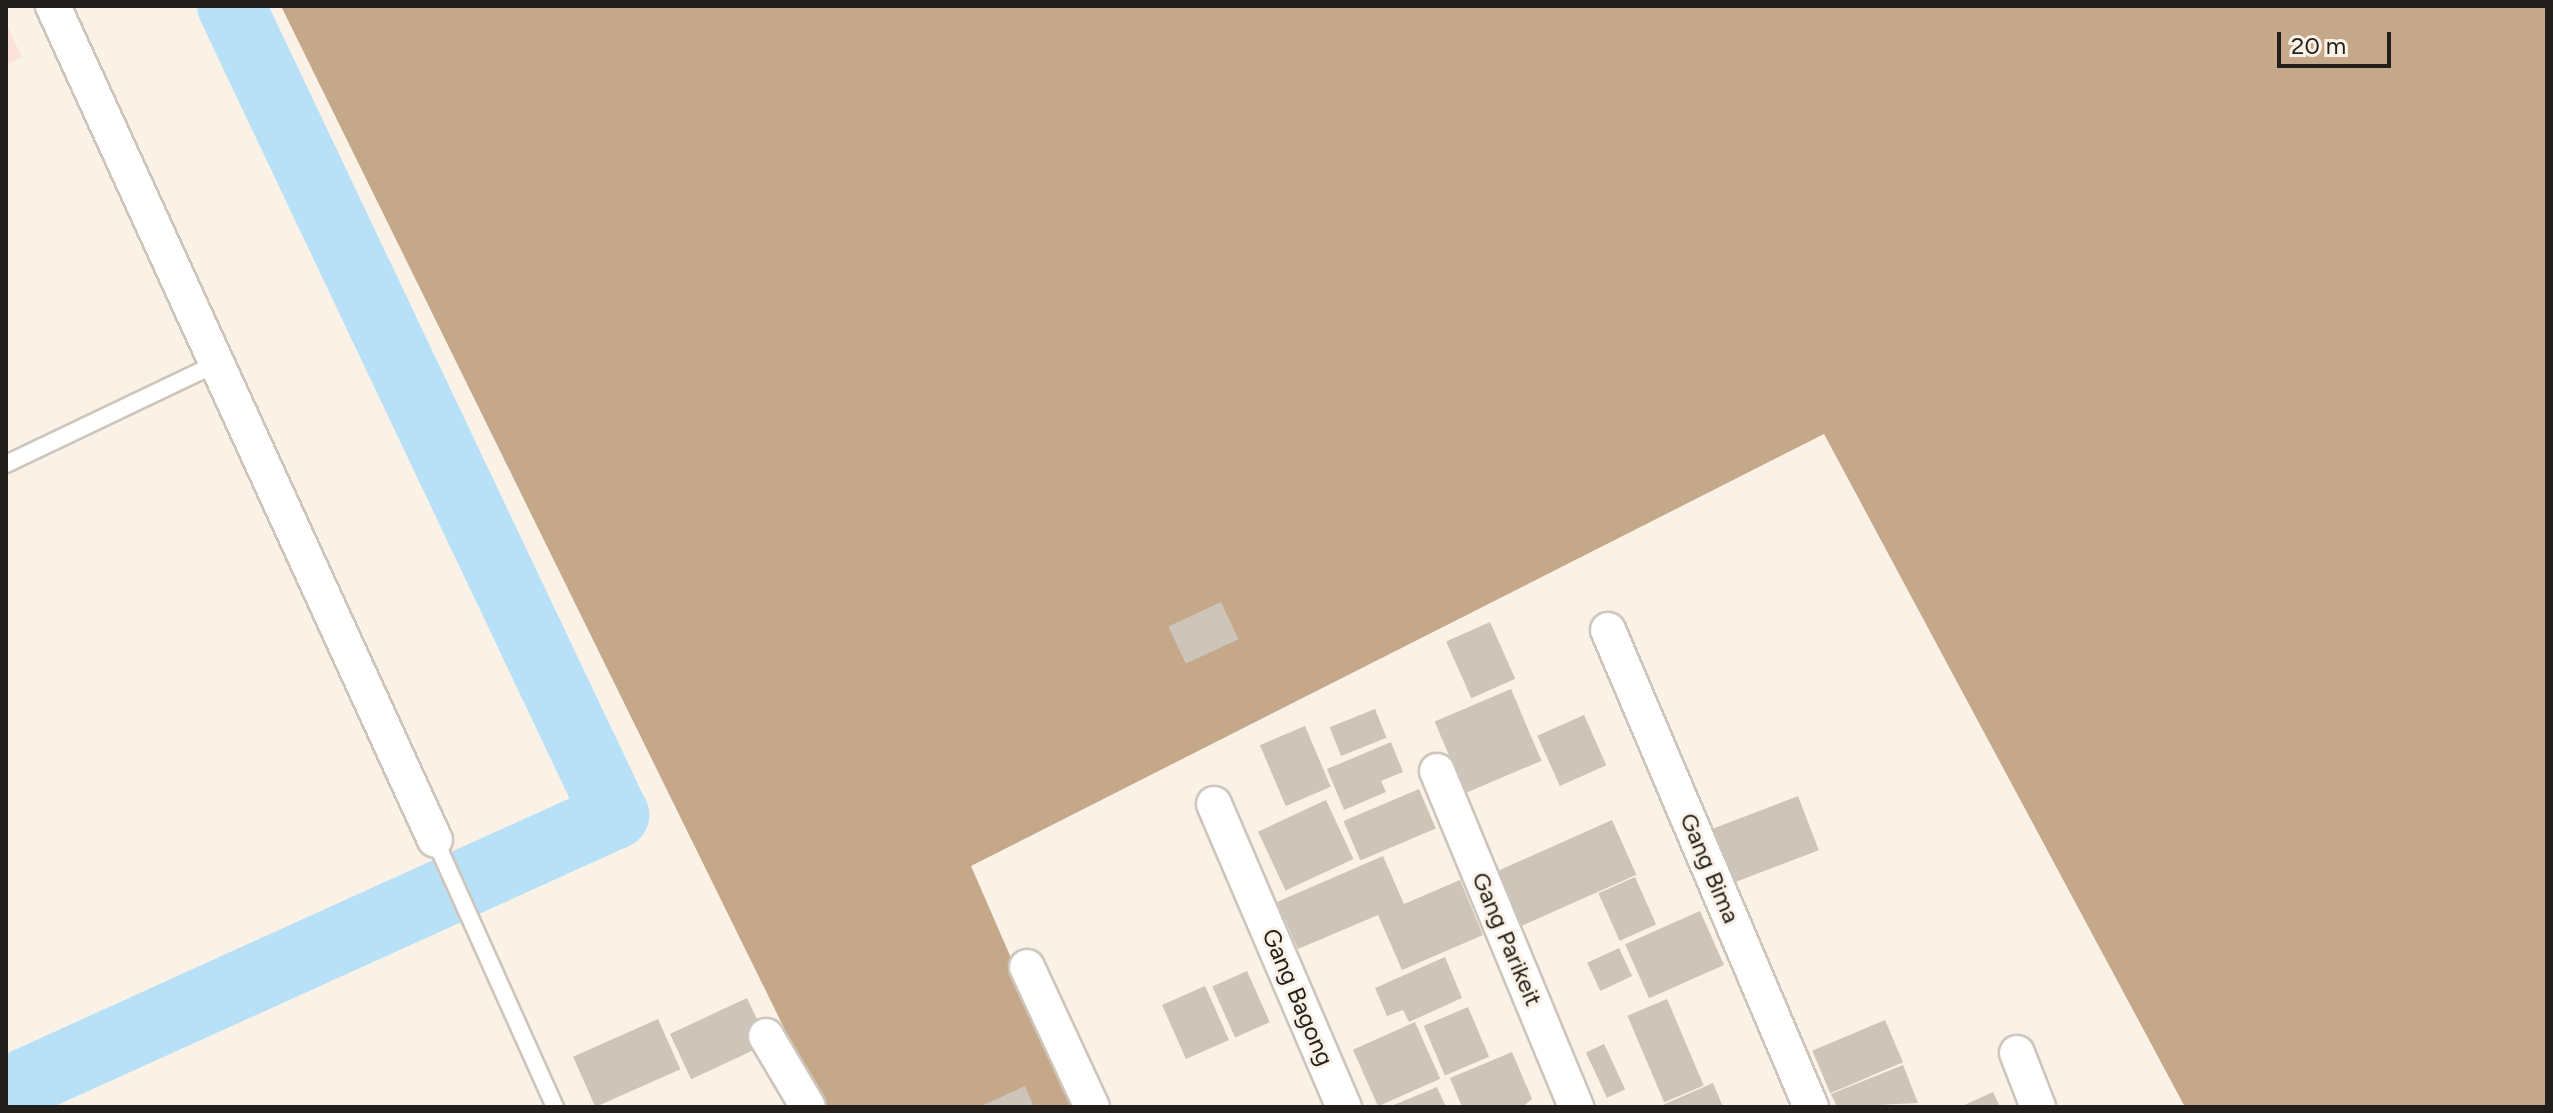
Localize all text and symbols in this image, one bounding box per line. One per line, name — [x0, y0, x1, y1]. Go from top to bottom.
scale bar — [2281, 16, 2395, 66]
text: 20 m — [2291, 31, 2346, 60]
street label: Gang Bima — [1674, 809, 1746, 927]
street label: Gang Parikeit — [1466, 868, 1548, 1010]
street label: Gang Bagong — [1256, 924, 1340, 1070]

